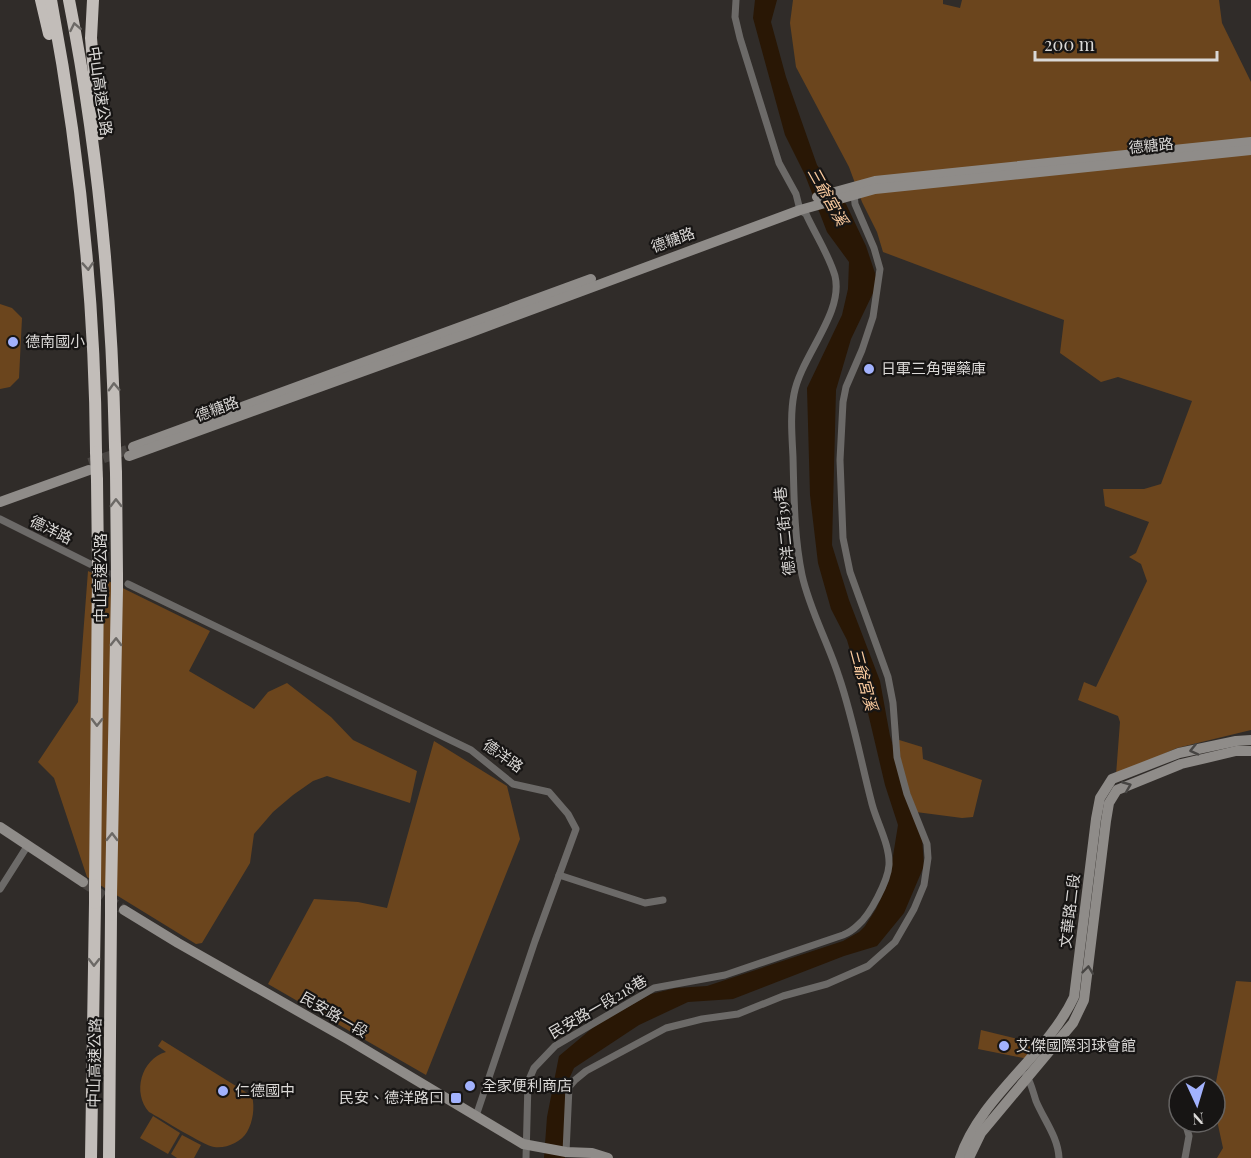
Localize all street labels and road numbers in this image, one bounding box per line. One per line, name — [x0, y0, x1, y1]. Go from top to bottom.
street label: 中山高速公路 — [85, 45, 117, 137]
street label: 德糖路 — [1127, 133, 1174, 157]
street label: 德糖路 — [648, 222, 697, 256]
street label: 德糖路 — [192, 391, 241, 425]
street label: 德洋二街39巷 — [769, 486, 799, 577]
street label: 德洋路 — [27, 510, 76, 548]
street label: 中山高速公路 — [90, 533, 110, 623]
street label: 德洋路 — [479, 734, 528, 776]
street label: 文華路二段 — [1055, 872, 1084, 949]
street label: 民安路一段218巷 — [545, 970, 650, 1042]
street label: 民安路一段 — [297, 987, 372, 1042]
street label: 中山高速公路 — [83, 1018, 105, 1108]

